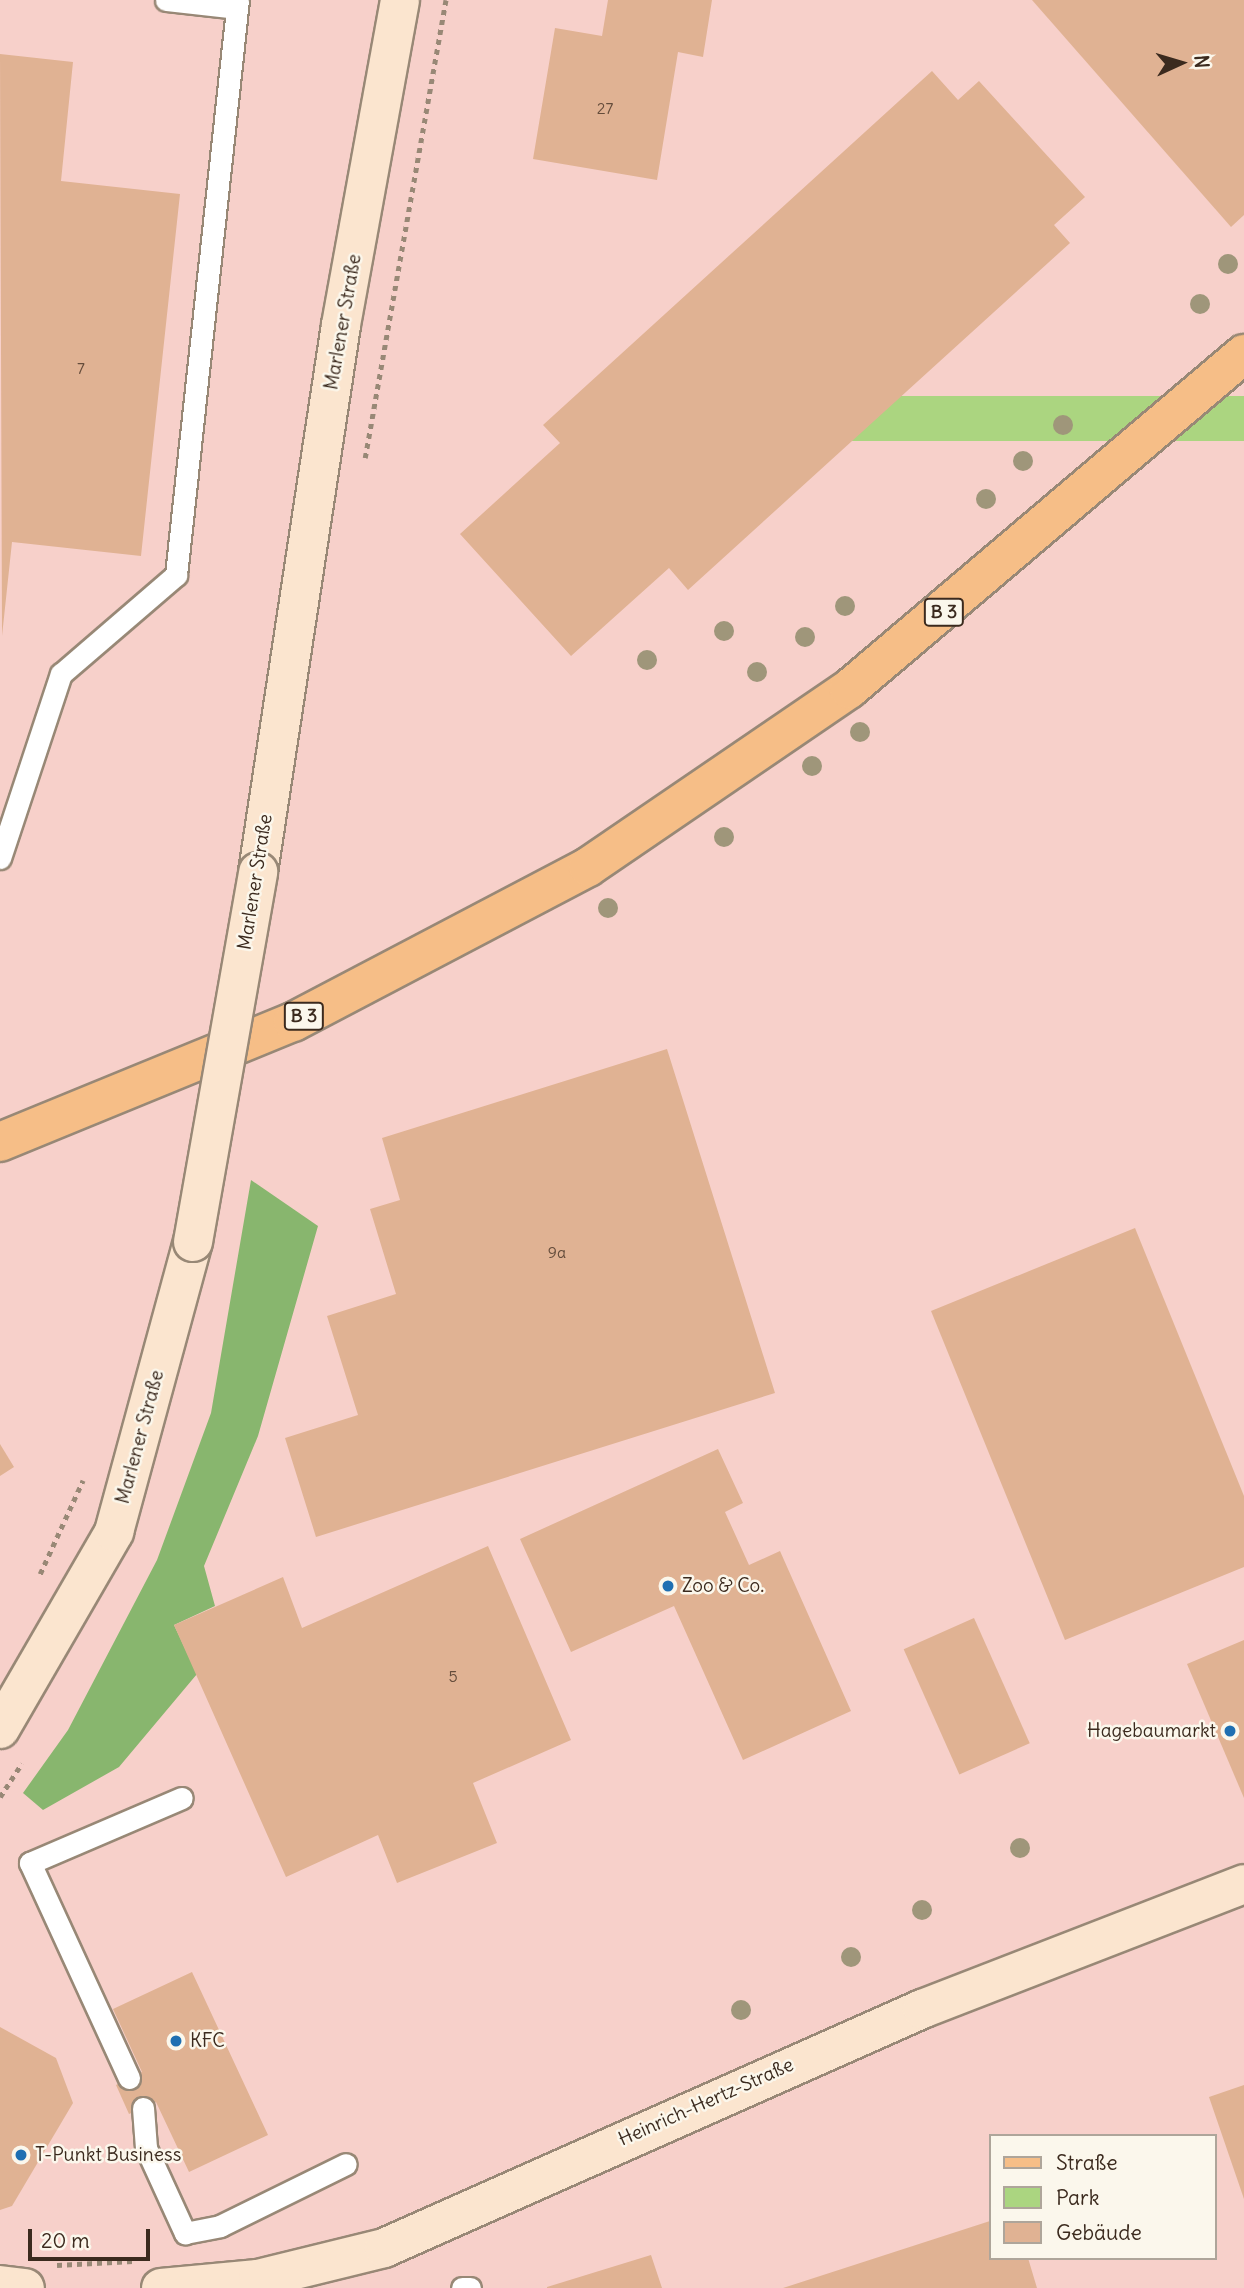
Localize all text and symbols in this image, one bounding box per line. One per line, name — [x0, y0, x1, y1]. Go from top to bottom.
north arrow — [1146, 28, 1216, 98]
text: N — [1190, 54, 1214, 69]
house number: 27 — [597, 98, 613, 118]
street label: Marlener Straße — [320, 252, 366, 392]
house number: 7 — [77, 358, 85, 378]
road number: B 3 — [923, 598, 965, 626]
street label: Marlener Straße — [233, 812, 277, 952]
road number: B 3 — [283, 1001, 325, 1030]
house number: 9a — [548, 1242, 566, 1262]
street label: Marlener Straße — [111, 1368, 169, 1506]
place label: Zoo & Co. — [682, 1575, 764, 1597]
marker: Zoo & Co. — [660, 1578, 676, 1594]
house number: 5 — [448, 1666, 458, 1686]
place label: Hagebaumarkt — [1087, 1720, 1216, 1742]
marker: Hagebaumarkt — [1222, 1723, 1238, 1739]
place label: KFC — [190, 2030, 225, 2052]
marker: KFC — [168, 2033, 184, 2049]
street label: Heinrich-Hertz-Straße — [615, 2053, 797, 2151]
legend — [988, 2134, 1216, 2260]
place label: T-Punkt Business — [35, 2144, 181, 2166]
marker: T-Punkt Business — [13, 2147, 29, 2163]
text: Straße — [1056, 2149, 1117, 2176]
text: Park — [1056, 2184, 1099, 2211]
scale bar — [32, 2214, 154, 2258]
text: Gebäude — [1056, 2219, 1142, 2246]
text: 20 m — [41, 2227, 90, 2254]

